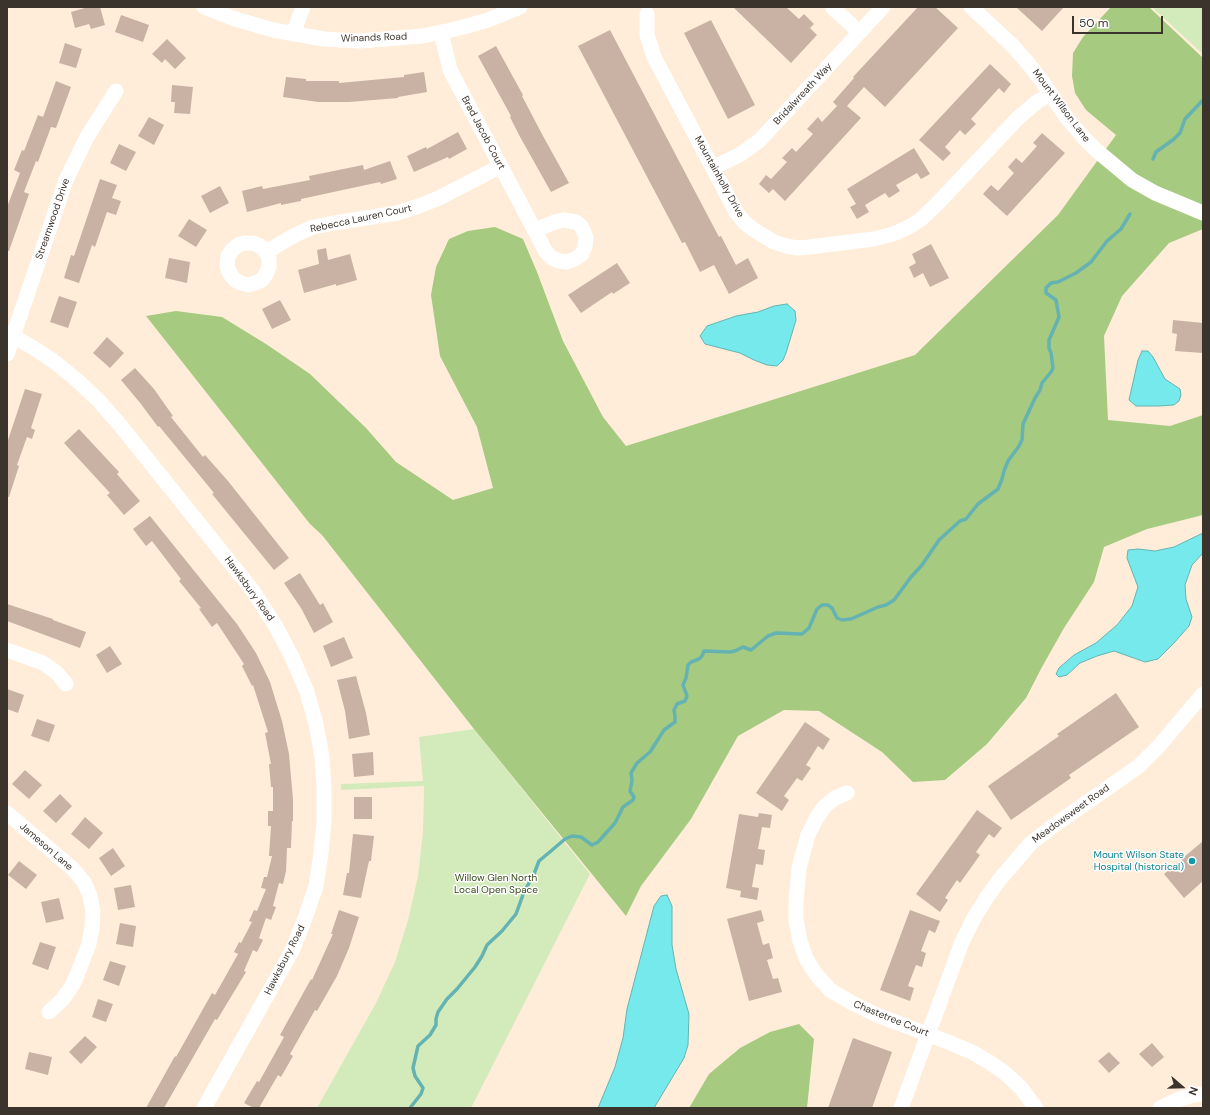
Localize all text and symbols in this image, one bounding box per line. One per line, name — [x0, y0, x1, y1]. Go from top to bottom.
scale bar — [1074, 8, 1165, 34]
text: 50 m — [1079, 15, 1108, 31]
street label: Winands Road — [341, 31, 407, 45]
street label: Bridalwreath Way — [771, 60, 835, 128]
street label: Mount Wilson Lane — [1030, 67, 1092, 145]
street label: Brad Jacob Court — [459, 94, 507, 172]
street label: Mountainholly Drive — [692, 134, 746, 220]
street label: Streamwood Drive — [33, 177, 73, 261]
street label: Rebecca Lauren Court — [309, 202, 413, 236]
street label: Hawksbury Road — [222, 554, 276, 624]
street label: Meadowsweet Road — [1030, 782, 1112, 846]
street label: Jameson Lane — [17, 821, 75, 873]
place label: Mount Wilson State Hospital (historical) — [1093, 849, 1184, 872]
marker: Mount Wilson State Hospital (historical) — [1187, 856, 1197, 866]
park label: Willow Glen North Local Open Space — [454, 872, 538, 896]
street label: Hawksbury Road — [262, 923, 308, 997]
street label: Chastetree Court — [852, 998, 930, 1040]
north arrow — [1162, 1067, 1202, 1107]
text: N — [1185, 1085, 1201, 1097]

